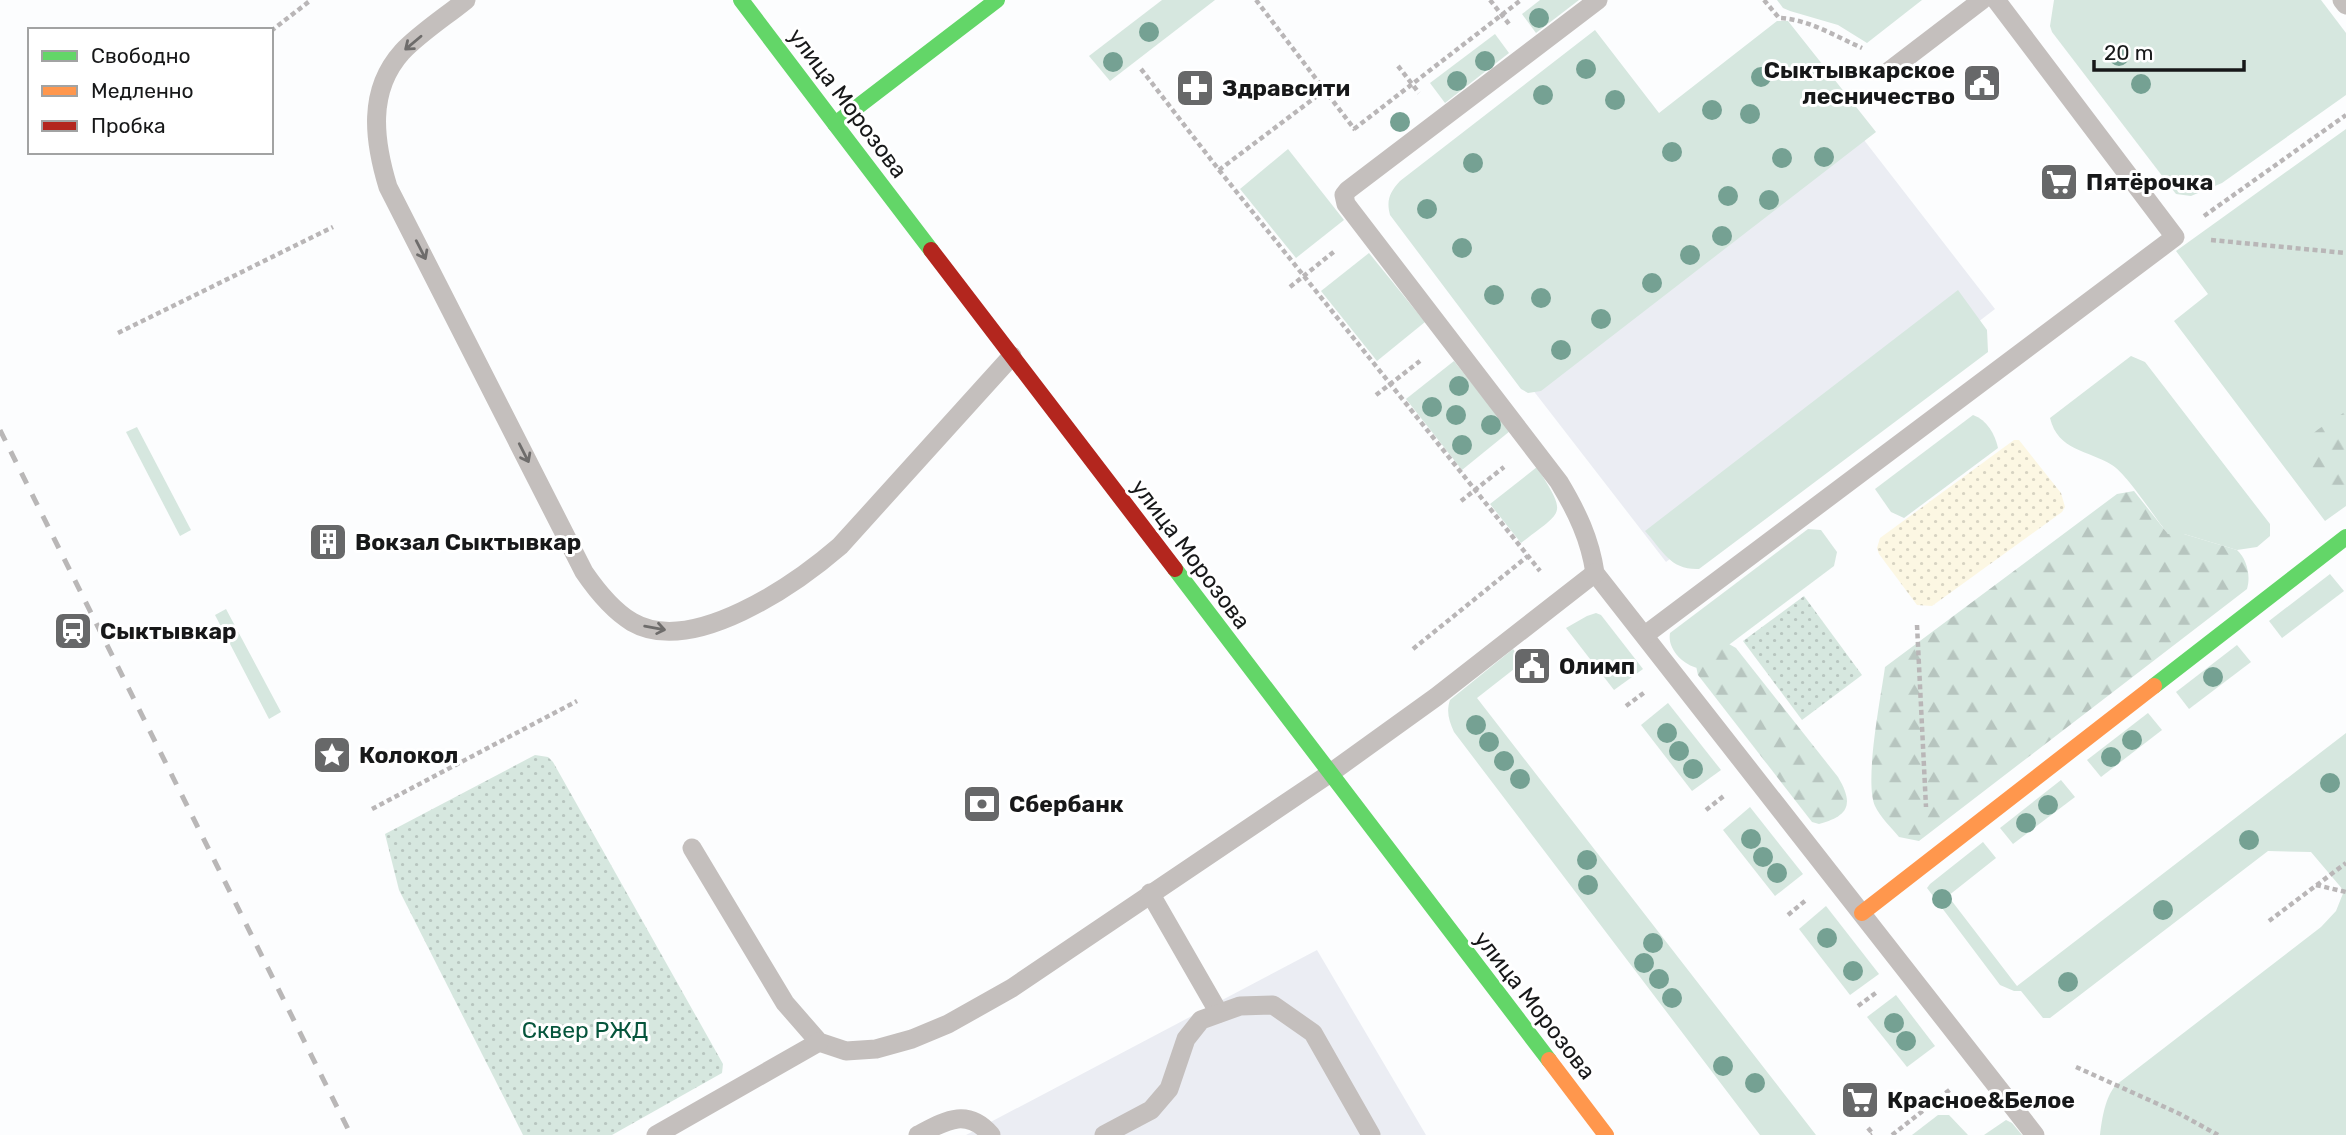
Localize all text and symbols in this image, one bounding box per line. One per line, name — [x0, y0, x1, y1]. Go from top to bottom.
street label: улица Морозова — [782, 22, 914, 184]
legend — [28, 28, 273, 154]
scale bar — [2094, 28, 2244, 72]
one-way arrow — [404, 35, 422, 51]
text: 20 m — [2104, 40, 2153, 65]
text: Свободно — [91, 43, 191, 68]
place label: Сыктывкарское лесничество — [1764, 56, 1955, 110]
public building icon: Сыктывкарское лесничество — [1961, 62, 2003, 104]
pharmacy icon: Здравсити — [1174, 67, 1216, 109]
place label: Здравсити — [1222, 74, 1350, 102]
text: Медленно — [91, 78, 194, 103]
text: Пробка — [91, 113, 166, 138]
supermarket icon: Пятёрочка — [2038, 161, 2080, 203]
place label: Пятёрочка — [2086, 168, 2213, 196]
one-way arrow — [414, 239, 428, 260]
one-way arrow — [517, 442, 531, 463]
street label: улица Морозова — [1125, 473, 1257, 635]
building icon: Вокзал Сыктывкар — [307, 521, 349, 563]
place label: Вокзал Сыктывкар — [355, 528, 581, 556]
station icon: Сыктывкар — [52, 610, 94, 652]
place label: Сыктывкар — [100, 617, 237, 645]
one-way arrow — [643, 622, 666, 635]
public building icon: Олимп — [1511, 645, 1553, 687]
place label: Олимп — [1559, 652, 1635, 680]
place icon: Колокол — [311, 734, 353, 776]
place label: Колокол — [359, 741, 458, 769]
bank icon: Сбербанк — [961, 783, 1003, 825]
place label: Сбербанк — [1009, 790, 1124, 818]
street label: улица Морозова — [1468, 925, 1602, 1085]
park label: Сквер РЖД — [522, 1016, 648, 1044]
supermarket icon: Красное&Белое — [1839, 1079, 1881, 1121]
place label: Красное&Белое — [1887, 1086, 2075, 1114]

